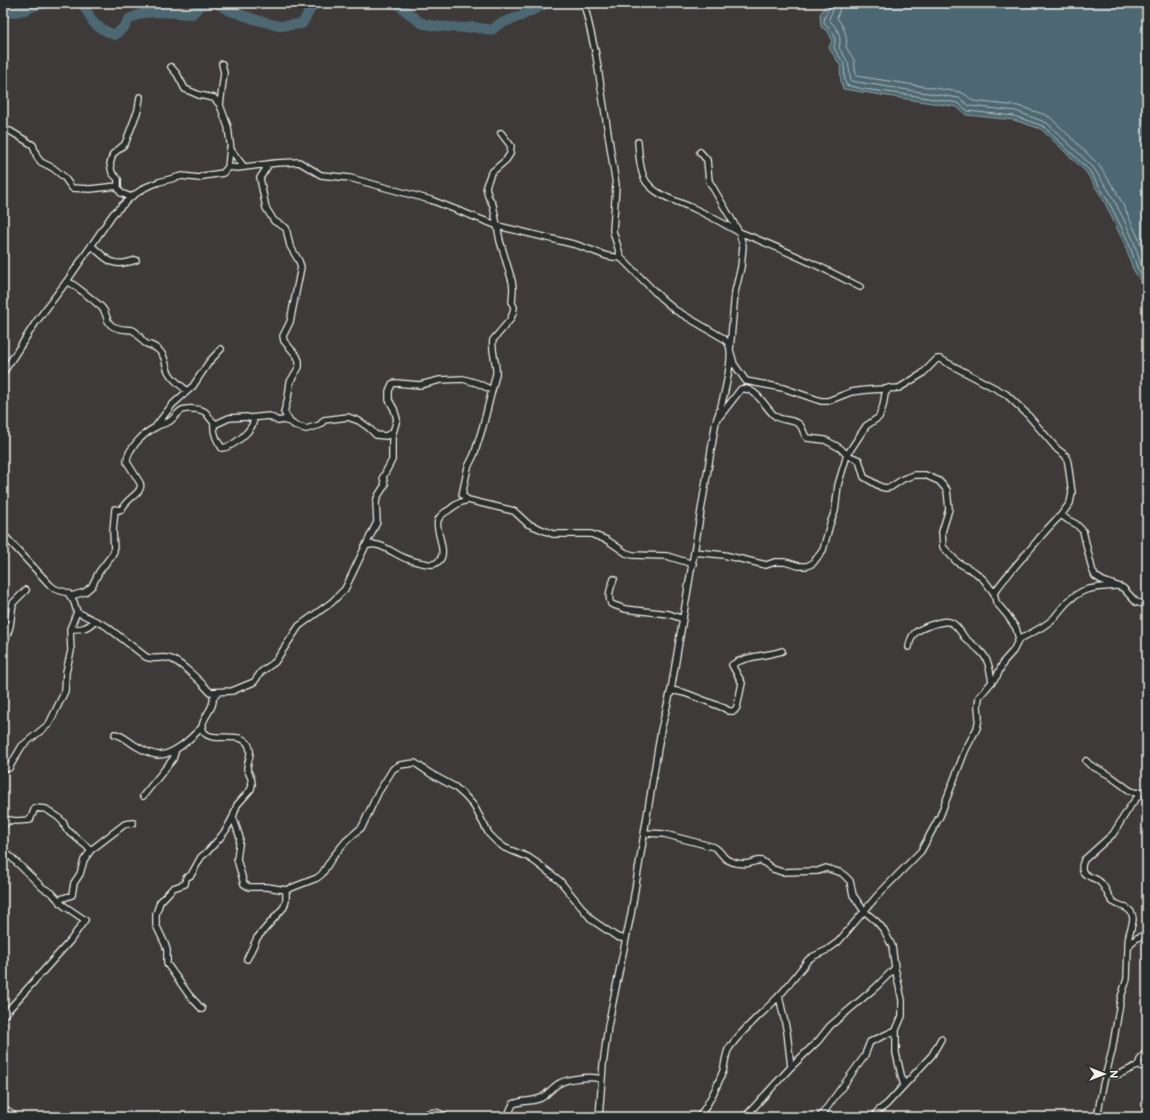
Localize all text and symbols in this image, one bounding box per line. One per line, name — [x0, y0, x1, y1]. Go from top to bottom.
north arrow — [1084, 1054, 1124, 1094]
text: N — [1107, 1070, 1120, 1078]

